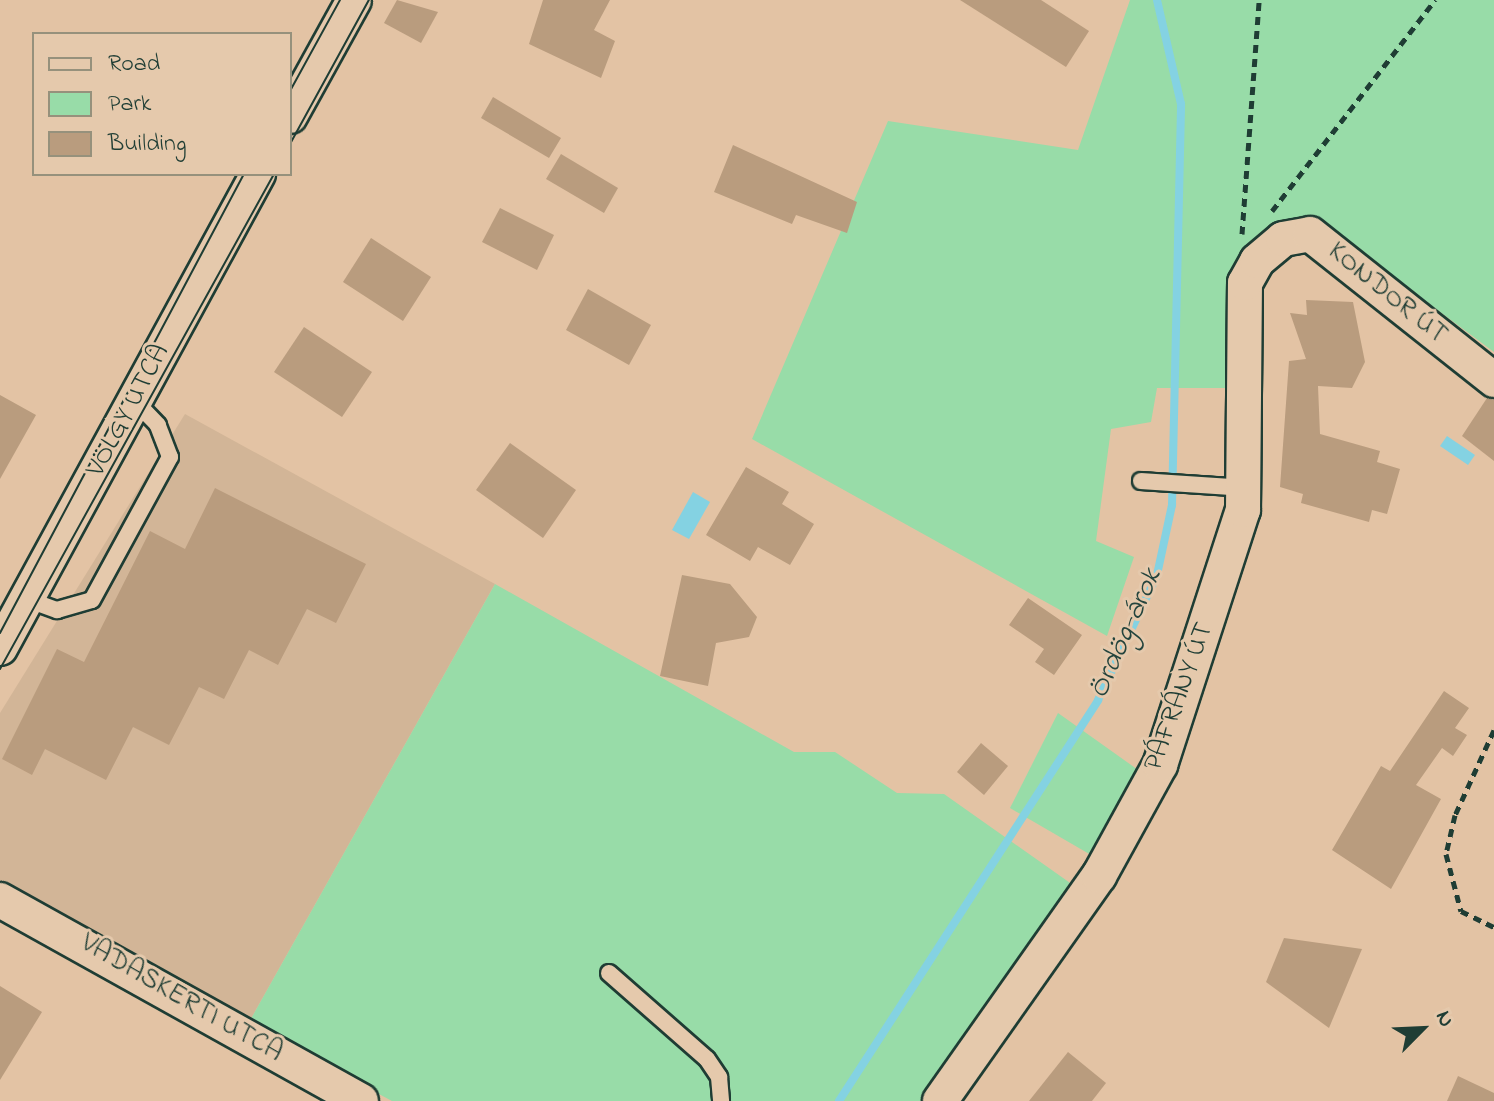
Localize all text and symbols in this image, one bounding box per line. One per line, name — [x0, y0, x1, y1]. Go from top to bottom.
legend — [32, 32, 292, 176]
text: Road — [108, 47, 160, 82]
text: Park — [108, 87, 151, 122]
text: Building — [108, 127, 187, 162]
street label: KONDOR ÚT — [1320, 236, 1454, 352]
street label: VÖLGY UTCA — [80, 339, 178, 483]
water label: Ördög-árok — [1081, 563, 1171, 705]
street label: PÁFRÁNY ÚT — [1138, 618, 1222, 776]
street label: VADASKERTI UTCA — [74, 927, 288, 1071]
north arrow — [1382, 989, 1462, 1069]
text: N — [1426, 1006, 1462, 1033]

